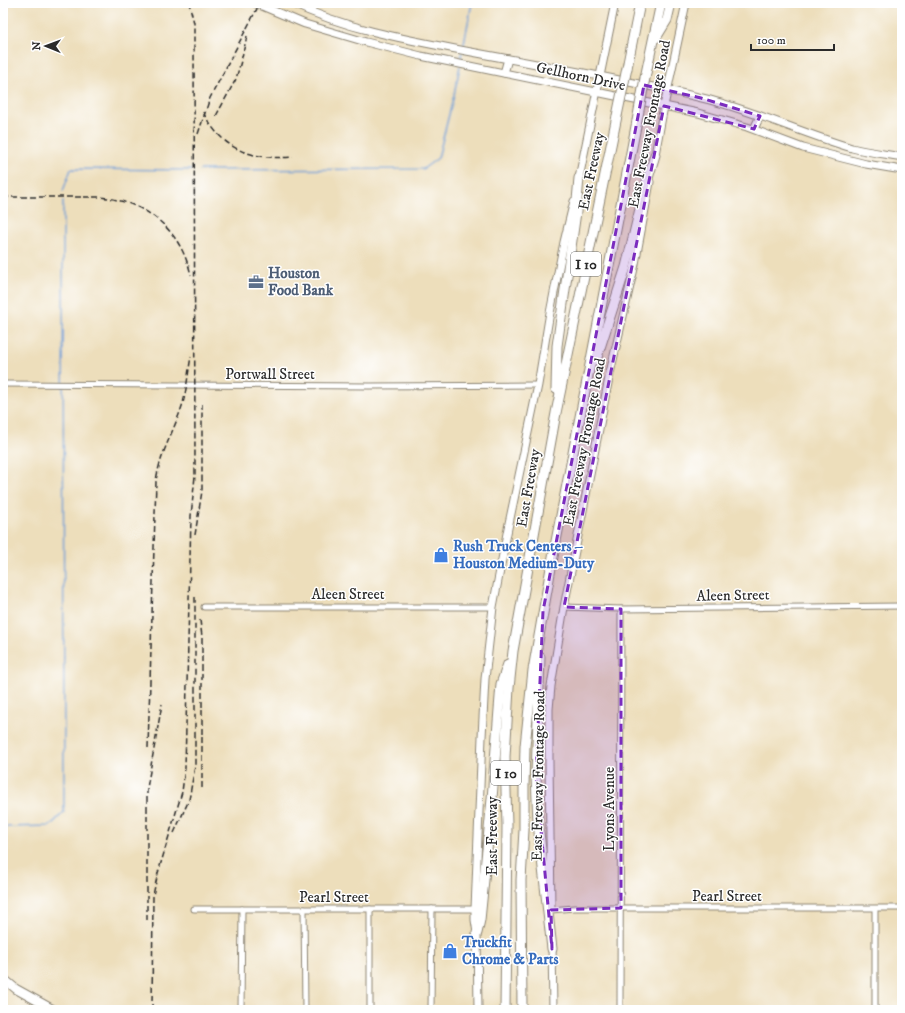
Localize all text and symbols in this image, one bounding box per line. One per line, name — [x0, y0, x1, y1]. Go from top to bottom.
north arrow — [26, 26, 66, 66]
scale bar — [751, 26, 834, 52]
text: 100 m — [757, 33, 786, 48]
street label: East Freeway Frontage Road — [624, 38, 675, 210]
text: N — [30, 41, 44, 50]
street label: Gellhorn Drive — [535, 58, 627, 95]
street label: East Freeway — [574, 129, 609, 212]
road number: I 10 — [571, 252, 601, 276]
place label: Houston Food Bank — [268, 264, 334, 300]
office icon: Houston Food Bank — [247, 273, 265, 291]
street label: East Freeway Frontage Road — [559, 356, 610, 528]
street label: Portwall Street — [225, 365, 315, 384]
street label: East Freeway — [512, 446, 545, 529]
place label: Rush Truck Centers – Houston Medium-Duty — [453, 537, 595, 573]
shop icon: Rush Truck Centers – Houston Medium-Duty — [432, 546, 450, 564]
street label: Aleen Street — [312, 585, 385, 604]
street label: Aleen Street — [696, 585, 770, 606]
street label: East Freeway Frontage Road — [528, 690, 549, 862]
road number: I 10 — [491, 761, 521, 785]
street label: Lyons Avenue — [600, 767, 619, 851]
street label: East Freeway — [483, 795, 502, 876]
street label: Pearl Street — [692, 887, 762, 906]
street label: Pearl Street — [299, 888, 369, 907]
place label: Truckfit Chrome & Parts — [461, 933, 559, 969]
shop icon: Truckfit Chrome & Parts — [441, 942, 459, 960]

